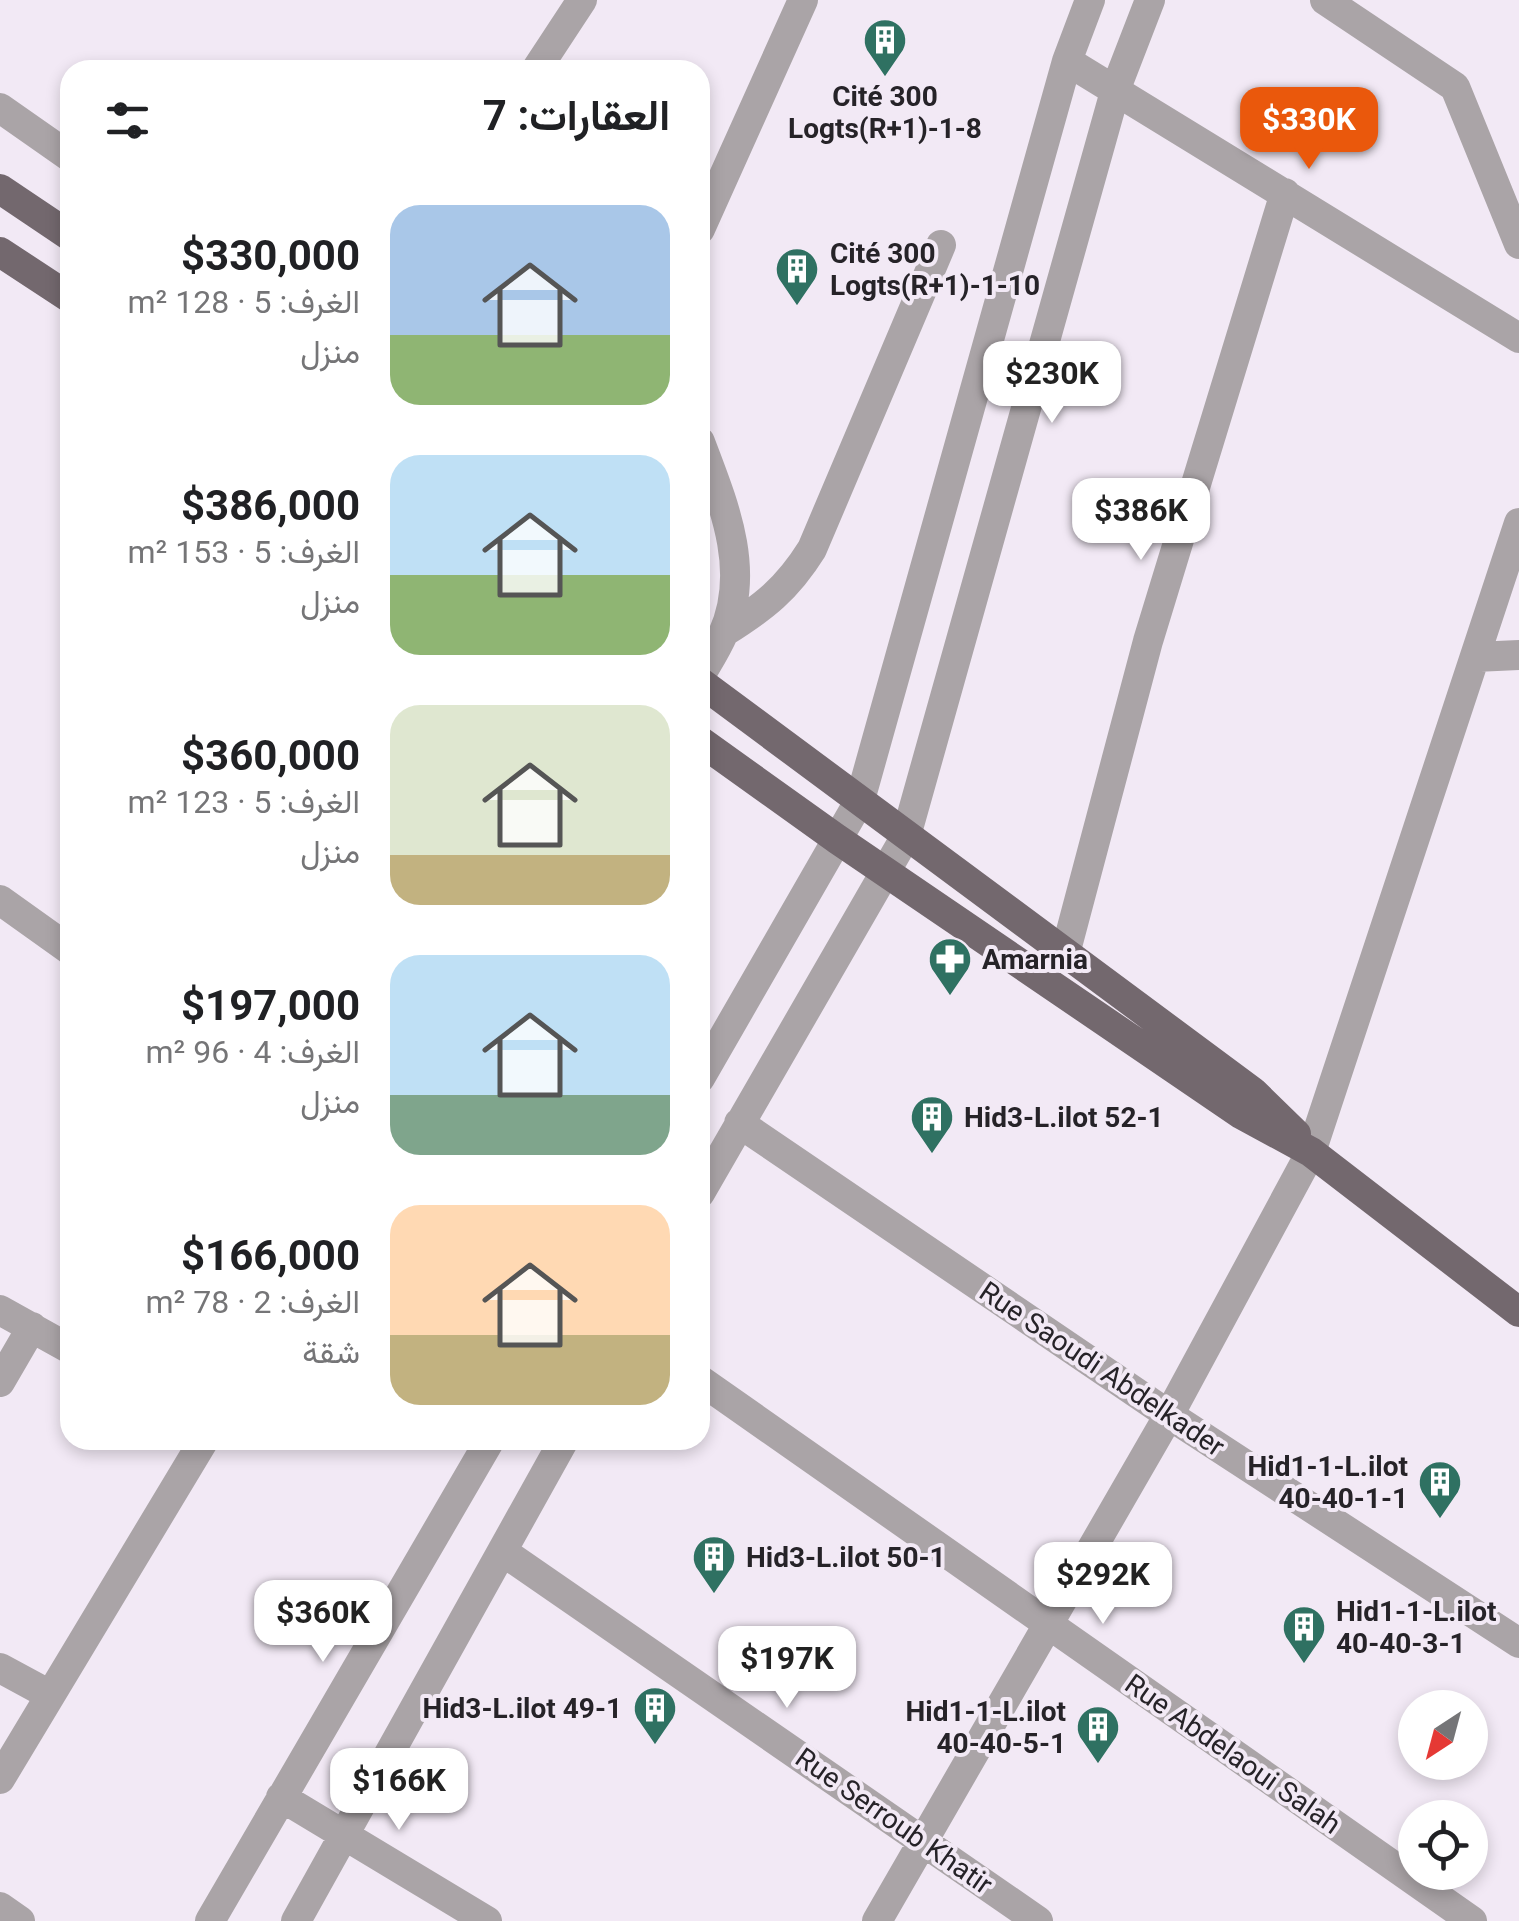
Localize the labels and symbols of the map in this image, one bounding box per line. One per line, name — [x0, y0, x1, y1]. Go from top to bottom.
building icon: Cité 300 Logts(R+1)-1-8 — [862, 17, 908, 78]
place label: Cité 300 Logts(R+1)-1-8 — [788, 80, 982, 145]
pin: $330K — [1239, 87, 1379, 172]
place label: Cité 300 Logts(R+1)-1-10 — [830, 237, 1040, 302]
building icon: Cité 300 Logts(R+1)-1-10 — [774, 246, 820, 307]
pin: $230K — [982, 341, 1122, 426]
pin: $386K — [1071, 478, 1211, 563]
pharmacy icon: Amarnia — [927, 936, 973, 997]
place label: Amarnia — [982, 943, 1088, 976]
building icon: Hid3-L.ilot 52-1 — [909, 1094, 955, 1155]
place label: Hid3-L.ilot 52-1 — [964, 1101, 1164, 1134]
street label: Rue Saoudi Abdelkader — [973, 1275, 1231, 1464]
place label: Hid1-1-L.ilot 40-40-1-1 — [1247, 1450, 1408, 1515]
building icon: Hid1-1-L.ilot 40-40-1-1 — [1417, 1459, 1463, 1520]
building icon: Hid3-L.ilot 50-1 — [691, 1534, 737, 1595]
place label: Hid3-L.ilot 50-1 — [746, 1541, 946, 1574]
pin: $292K — [1033, 1542, 1173, 1627]
pin: $360K — [253, 1580, 393, 1665]
place label: Hid1-1-L.ilot 40-40-3-1 — [1336, 1595, 1497, 1660]
building icon: Hid1-1-L.ilot 40-40-3-1 — [1281, 1604, 1327, 1665]
pin: $197K — [717, 1626, 857, 1711]
street label: Rue Abdelaoui Salah — [1119, 1667, 1347, 1841]
building icon: Hid3-L.ilot 49-1 — [632, 1685, 678, 1746]
north arrow — [1398, 1690, 1488, 1780]
place label: Hid3-L.ilot 49-1 — [422, 1692, 622, 1725]
place label: Hid1-1-L.ilot 40-40-5-1 — [905, 1695, 1066, 1760]
building icon: Hid1-1-L.ilot 40-40-5-1 — [1075, 1704, 1121, 1765]
street label: Rue Serroub Khatir — [789, 1741, 999, 1901]
pin: $166K — [329, 1748, 469, 1833]

